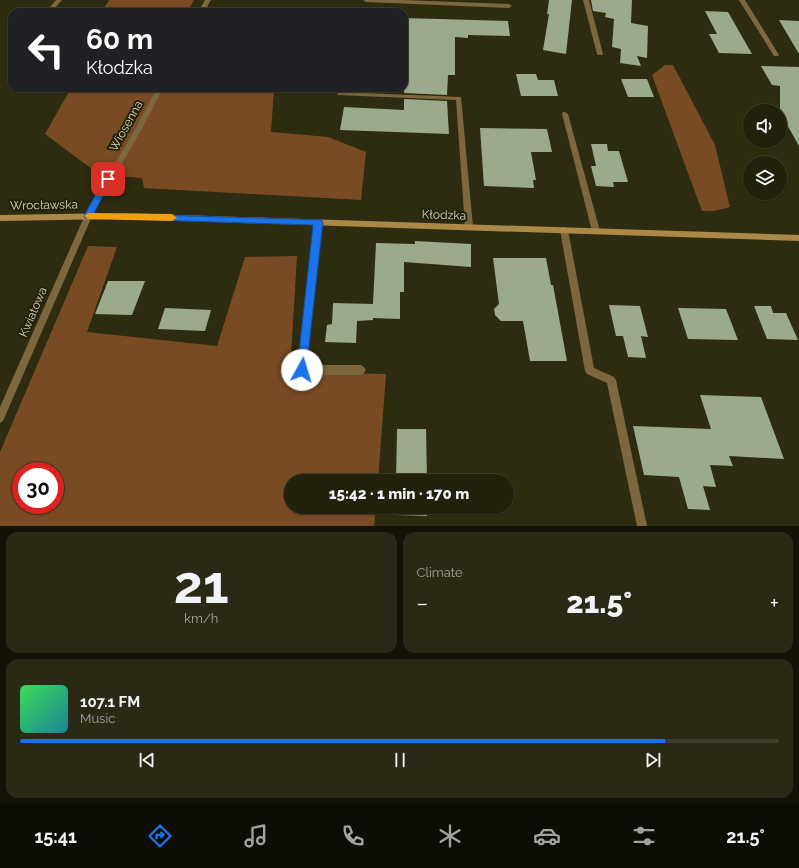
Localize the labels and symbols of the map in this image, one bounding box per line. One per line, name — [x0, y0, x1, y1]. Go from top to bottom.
street label: Wiosenna — [106, 98, 146, 154]
pin — [91, 162, 125, 196]
street label: Wrocławska — [10, 197, 78, 213]
street label: Kłodzka — [421, 207, 467, 223]
street label: Kwiatowa — [16, 285, 50, 339]
position arrow — [281, 349, 323, 391]
speed limit sign: 30 — [12, 462, 64, 514]

